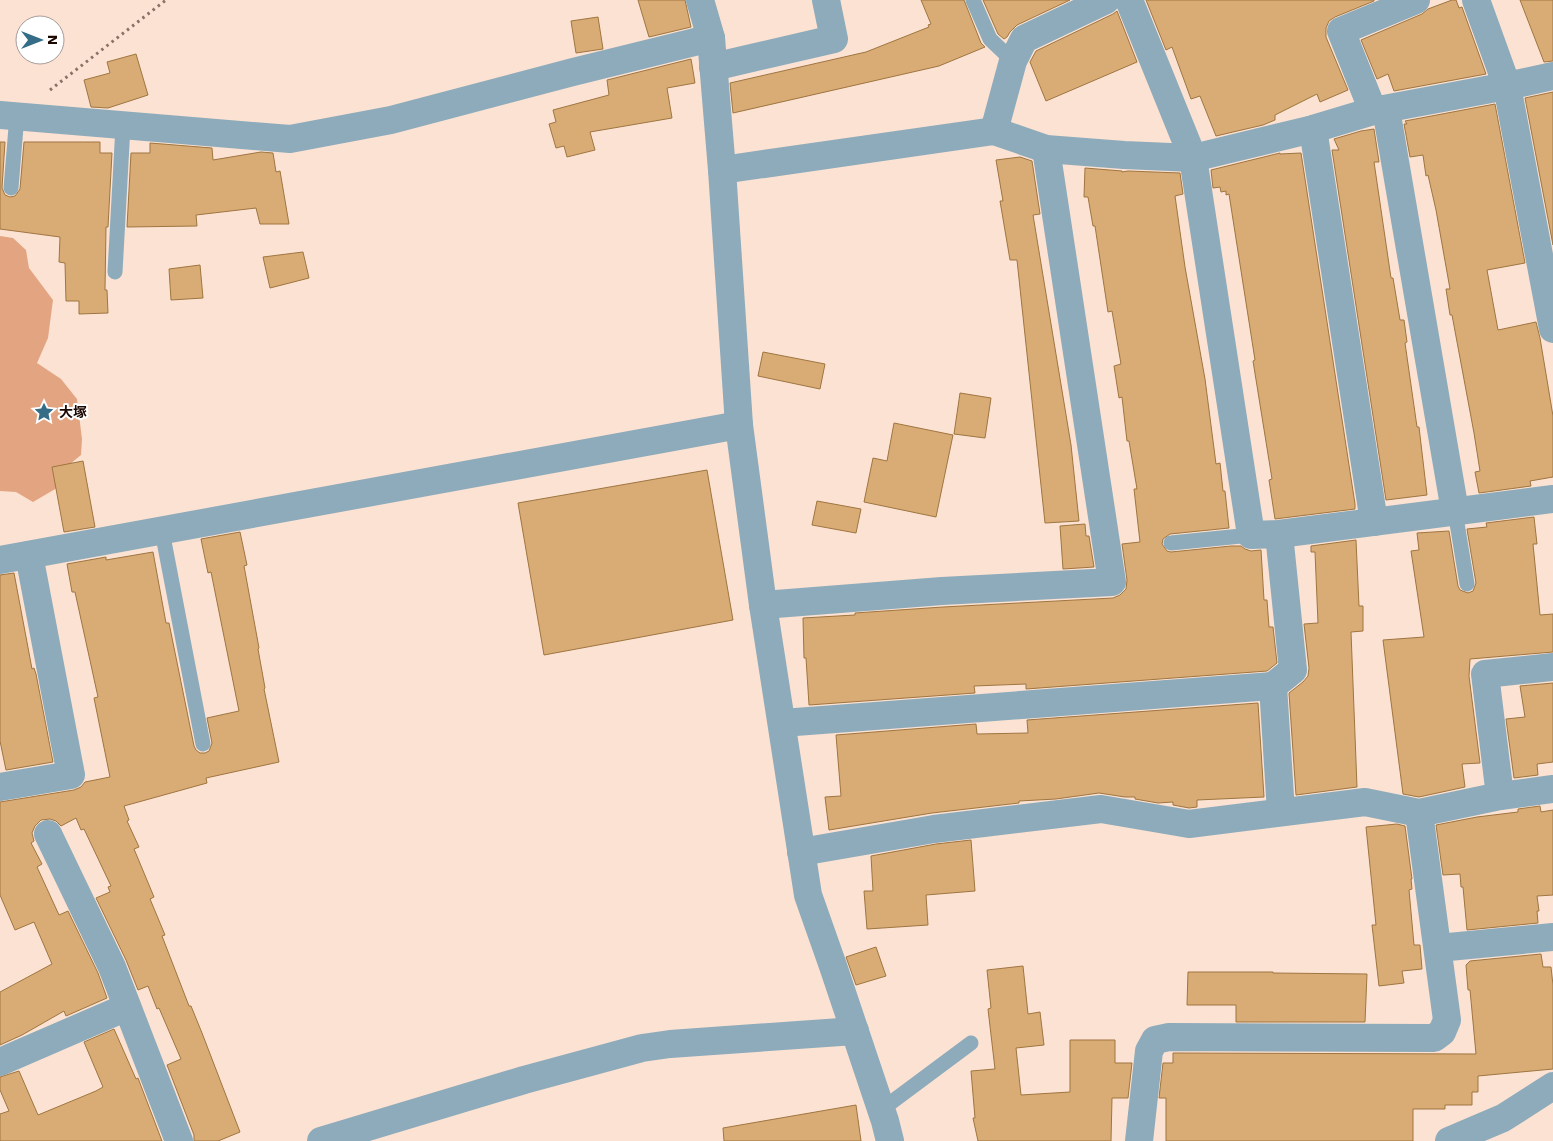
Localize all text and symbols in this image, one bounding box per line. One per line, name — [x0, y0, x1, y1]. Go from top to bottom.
north arrow — [15, 15, 65, 65]
text: N — [45, 35, 61, 45]
place icon: 大塚 — [33, 401, 55, 423]
place label: 大塚 — [59, 404, 87, 420]

